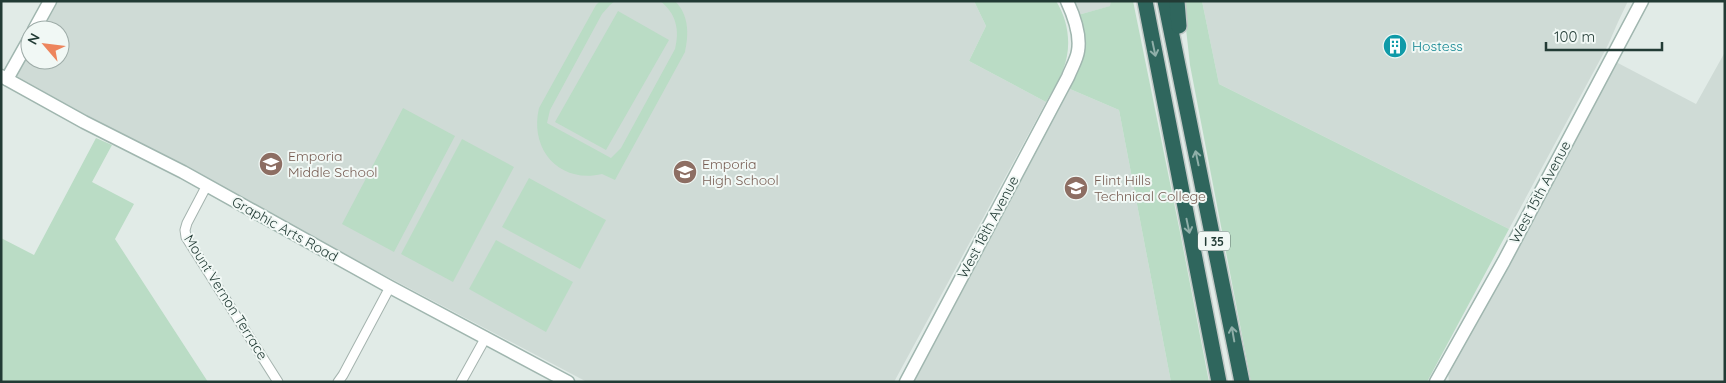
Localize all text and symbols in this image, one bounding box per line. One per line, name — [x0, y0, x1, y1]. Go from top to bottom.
north arrow — [20, 20, 70, 70]
scale bar — [1546, 20, 1662, 52]
text: 100 m — [1554, 27, 1595, 46]
text: N — [23, 30, 44, 48]
building icon: Hostess — [1382, 33, 1408, 59]
place label: Hostess — [1412, 37, 1463, 55]
one-way arrow — [1150, 41, 1160, 57]
street label: West 15th Avenue — [1505, 138, 1575, 246]
place label: Emporia Middle School — [288, 147, 378, 181]
one-way arrow — [1192, 150, 1201, 166]
school or university icon: Emporia Middle School — [258, 151, 284, 177]
place label: Emporia High School — [702, 155, 779, 189]
school or university icon: Emporia High School — [672, 159, 698, 185]
place label: Flint Hills Technical College — [1094, 171, 1206, 205]
street label: West 18th Avenue — [953, 173, 1023, 281]
school or university icon: Flint Hills Technical College — [1063, 175, 1089, 201]
street label: Graphic Arts Road — [229, 192, 341, 266]
one-way arrow — [1184, 217, 1194, 233]
street label: Mount Vernon Terrace — [180, 231, 272, 363]
road number: I 35 — [1198, 232, 1230, 250]
one-way arrow — [1228, 326, 1238, 342]

